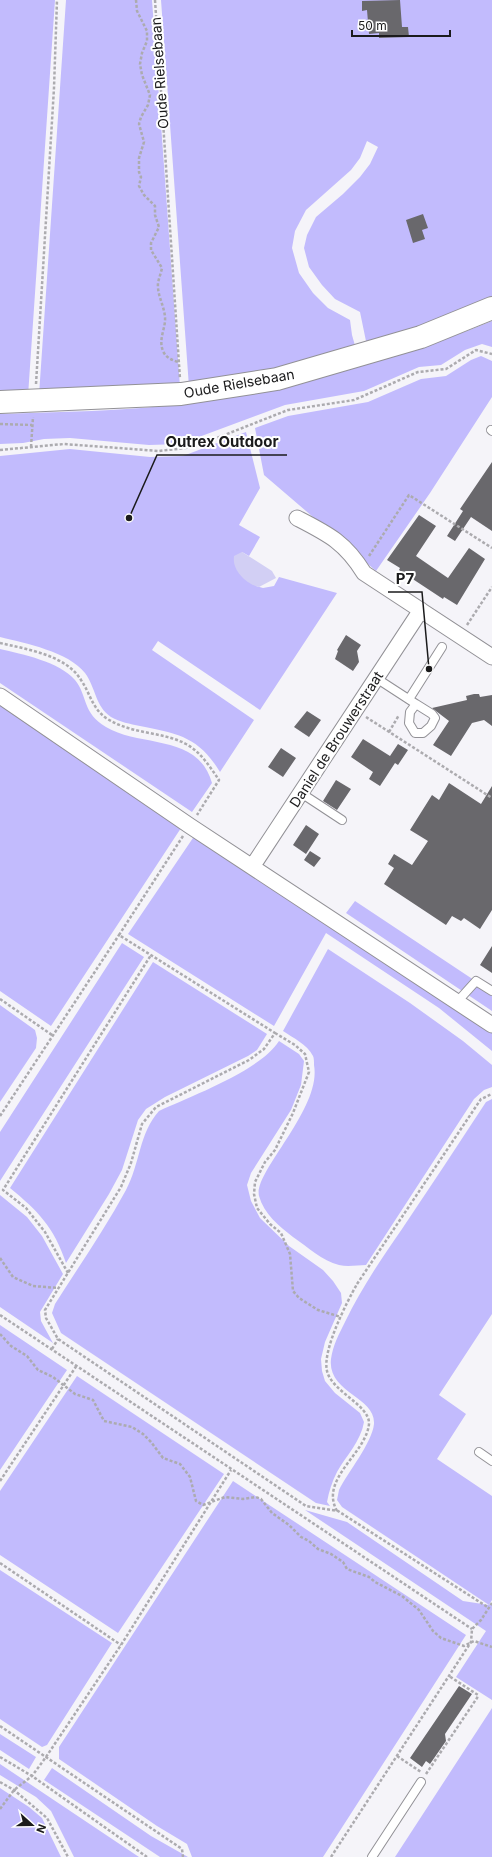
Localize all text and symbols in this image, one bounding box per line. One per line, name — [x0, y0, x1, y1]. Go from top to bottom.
scale bar — [352, 12, 450, 38]
street label: Oude Rielsebaan — [147, 17, 171, 129]
text: 50 m — [358, 18, 387, 33]
street label: Oude Rielsebaan — [182, 365, 296, 401]
callout: Outrex Outdoor — [157, 428, 287, 455]
text: Outrex Outdoor — [165, 432, 279, 451]
callout: P7 — [388, 565, 422, 592]
text: P7 — [396, 569, 414, 588]
street label: Daniel de Brouwerstraat — [286, 667, 387, 810]
north arrow — [12, 1805, 52, 1845]
text: N — [33, 1822, 49, 1835]

